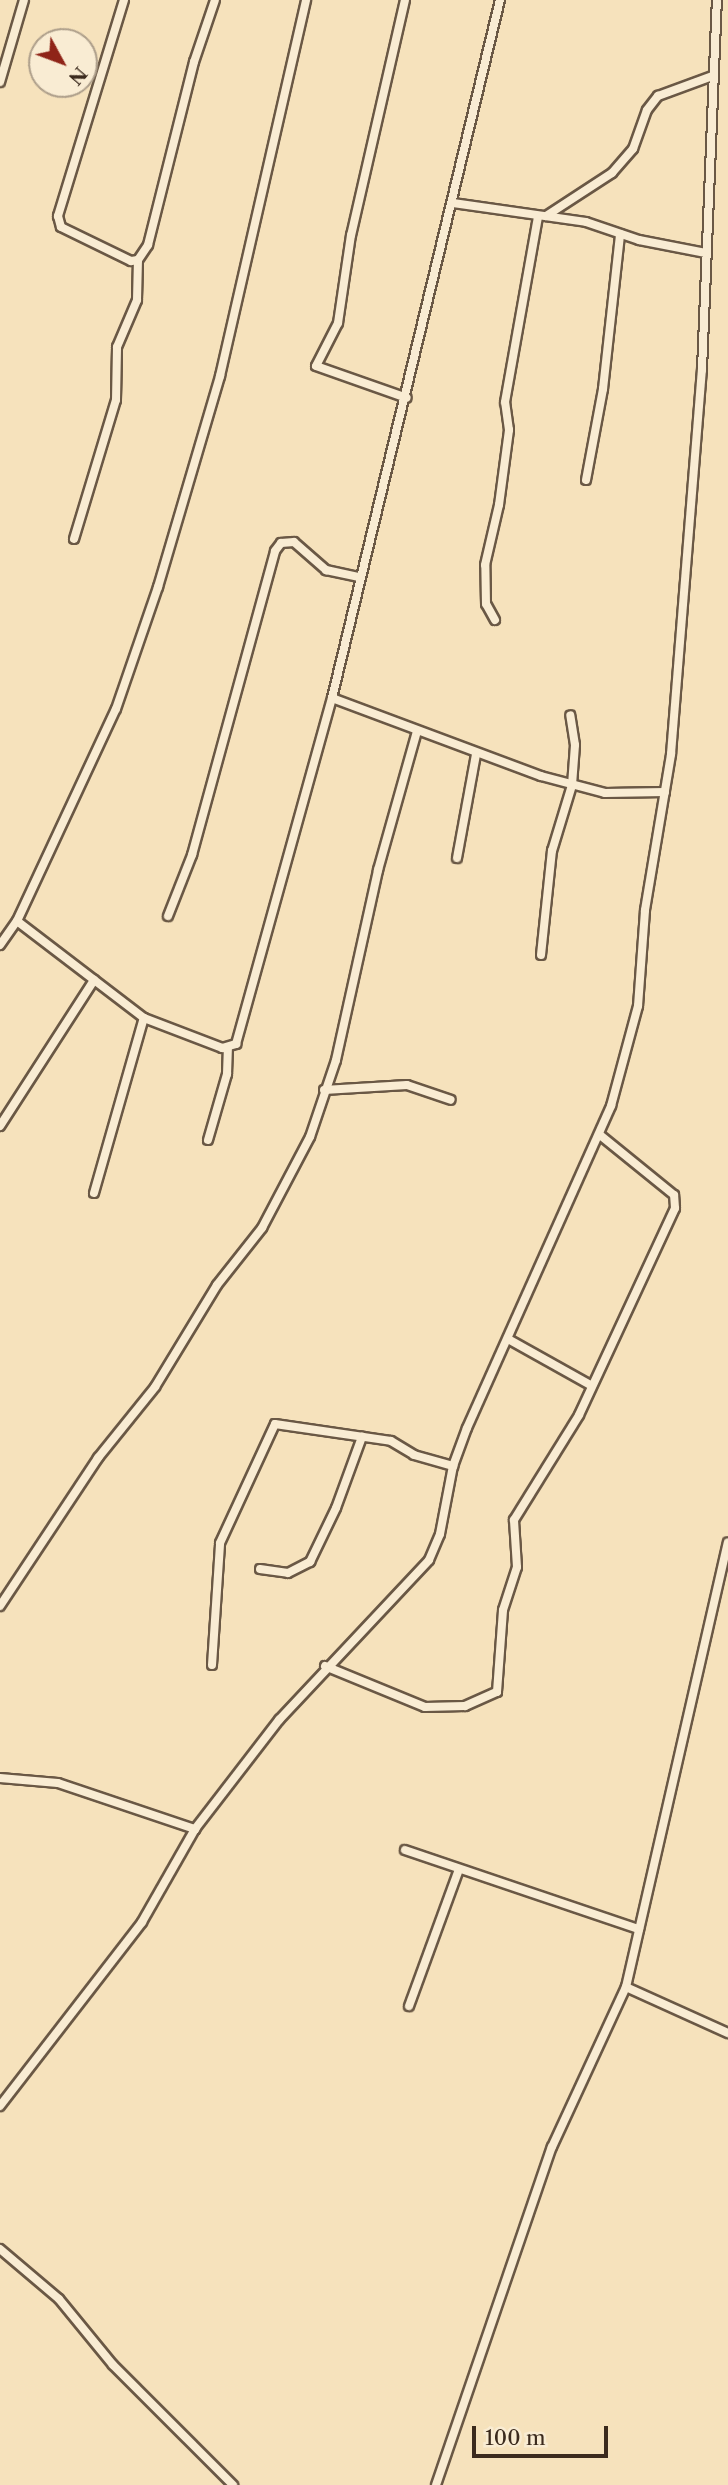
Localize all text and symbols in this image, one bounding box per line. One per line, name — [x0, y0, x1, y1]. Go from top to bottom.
north arrow — [28, 28, 98, 98]
text: N — [64, 62, 92, 90]
scale bar — [476, 2412, 612, 2456]
text: 100 m — [485, 2425, 546, 2450]

